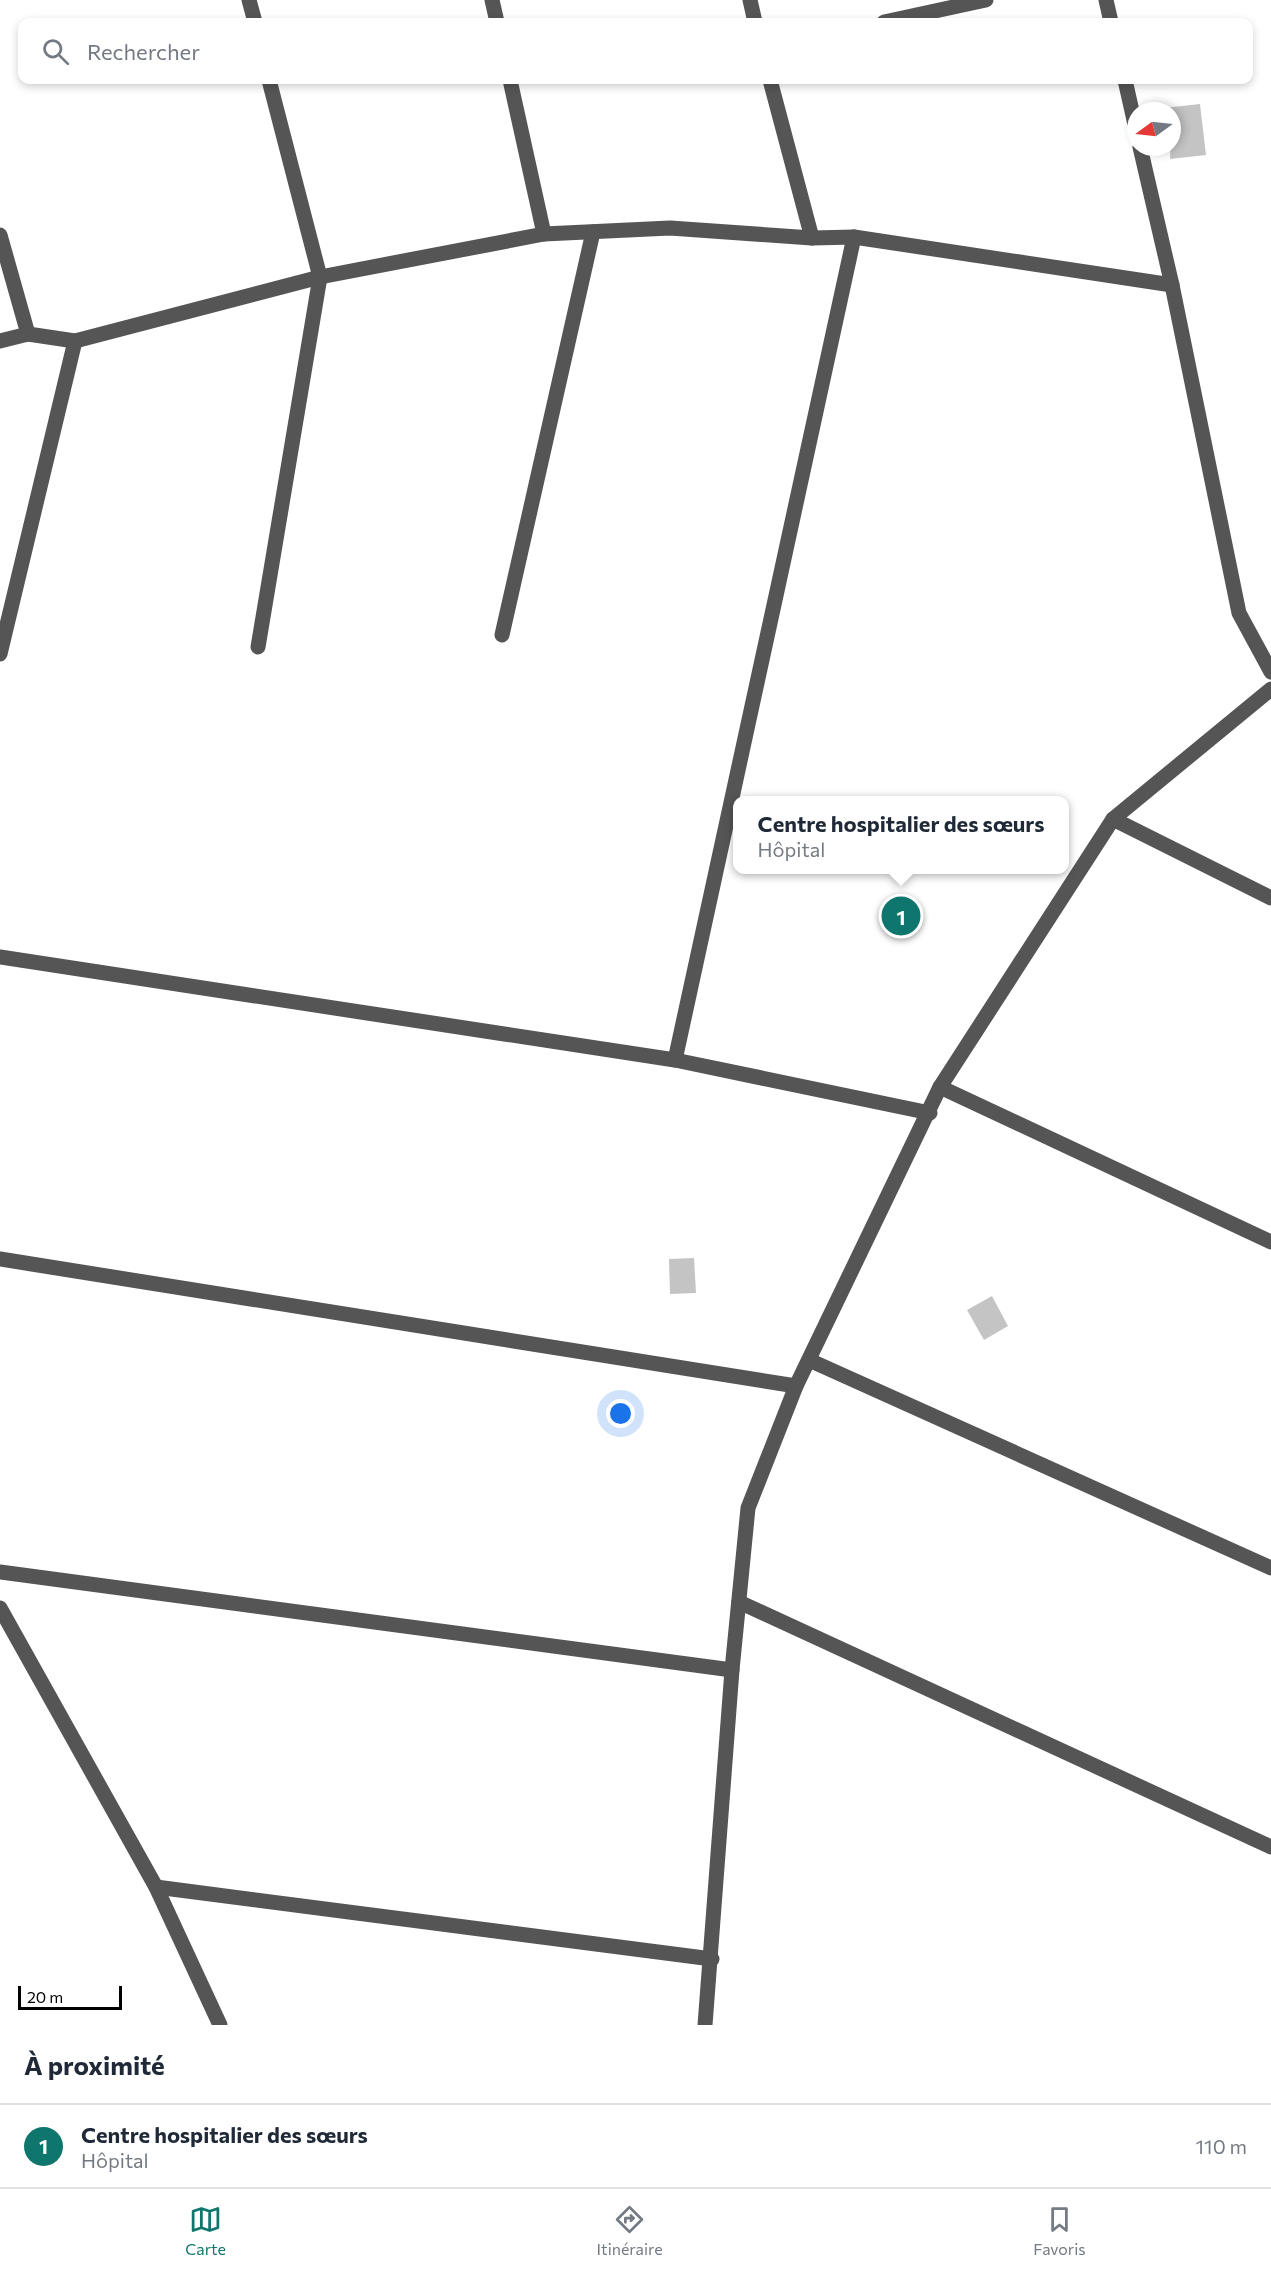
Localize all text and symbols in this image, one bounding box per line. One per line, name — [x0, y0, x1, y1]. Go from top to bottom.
search box — [18, 18, 1253, 84]
icon: search — [39, 35, 72, 68]
text: Rechercher — [87, 38, 200, 65]
north arrow — [1127, 102, 1181, 156]
popup — [733, 796, 1069, 874]
text: Centre hospitalier des sœurs — [758, 810, 1044, 837]
text: Hôpital — [758, 837, 825, 861]
pin: 1 — [882, 894, 920, 938]
your location — [606, 1399, 635, 1428]
scale bar — [18, 1983, 122, 2010]
text: 20 m — [27, 1987, 63, 2006]
text: À proximité — [24, 2049, 165, 2080]
text: Centre hospitalier des sœurs — [81, 2121, 368, 2148]
text: 1 — [39, 2134, 48, 2158]
text: 110 m — [1196, 2134, 1247, 2158]
text: Hôpital — [81, 2148, 149, 2172]
tab: Carte — [185, 2203, 226, 2258]
tab: Itinéraire — [597, 2203, 663, 2258]
tab: Favoris — [1033, 2203, 1086, 2258]

